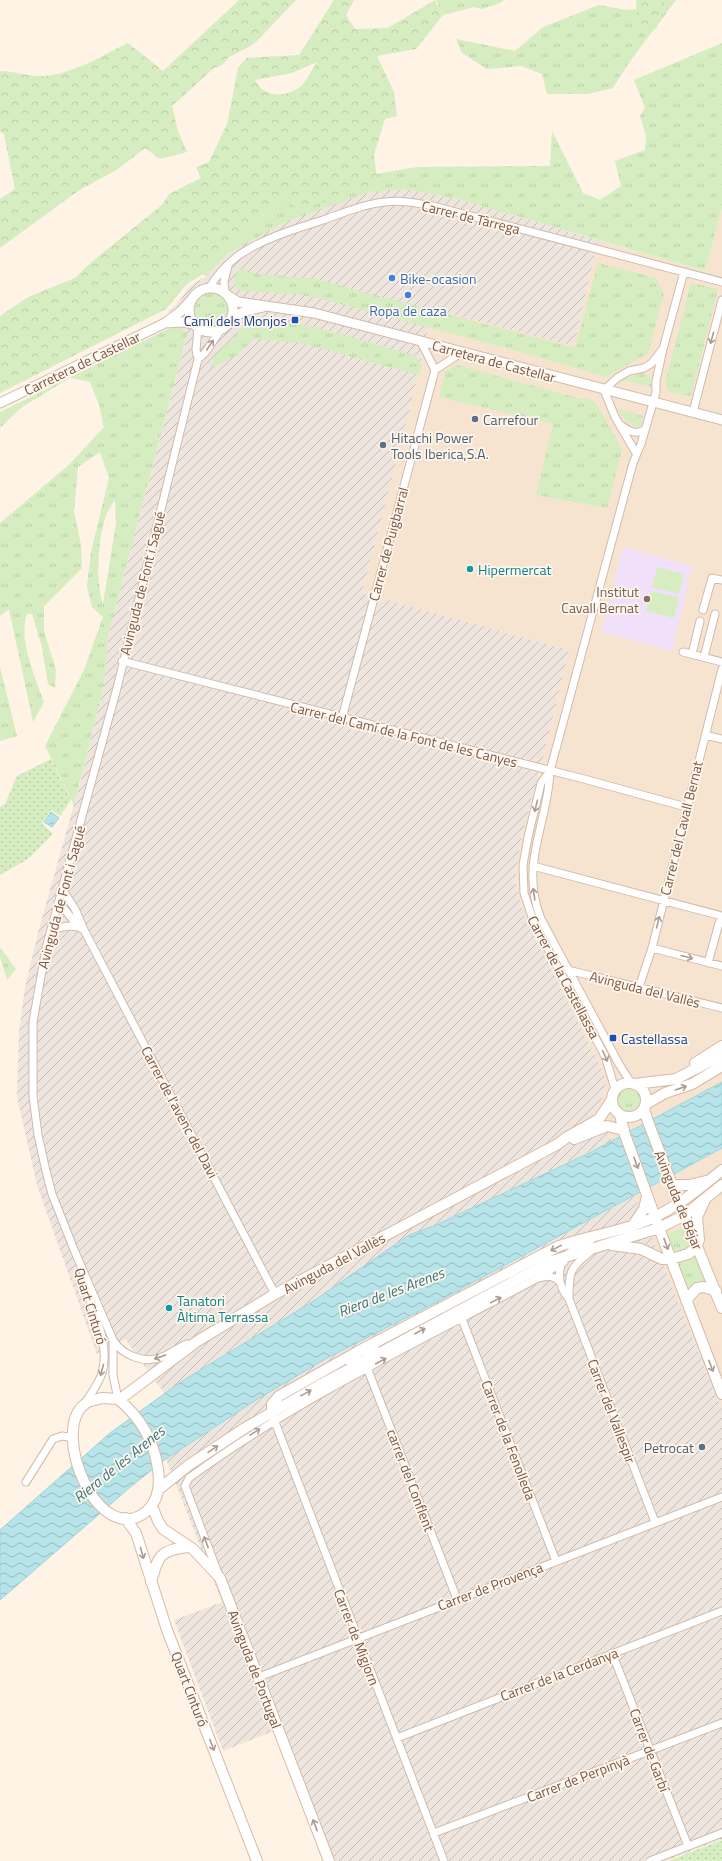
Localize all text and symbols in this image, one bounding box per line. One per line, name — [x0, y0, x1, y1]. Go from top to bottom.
street label: Carrer de Tàrrega — [420, 195, 522, 239]
place label: Bike-ocasion — [400, 268, 476, 289]
marker: Bike-ocasion — [387, 273, 397, 283]
marker: Ropa de caza — [403, 290, 413, 300]
place label: Ropa de caza — [369, 300, 447, 321]
place label: Camí dels Monjos — [184, 310, 287, 331]
marker: Camí dels Monjos — [290, 315, 300, 325]
street label: Carretera de Castellar — [20, 326, 144, 400]
one-way arrow — [708, 331, 715, 344]
street label: Carretera de Castellar — [430, 334, 558, 388]
one-way arrow — [205, 340, 214, 351]
place label: Carrefour — [483, 409, 539, 430]
marker: Carrefour — [470, 414, 480, 424]
place label: Hitachi Power Tools Iberica,S.A. — [391, 427, 489, 464]
marker: Hitachi Power Tools Iberica,S.A. — [378, 440, 388, 450]
street label: Carrer de Puigbarral — [363, 485, 413, 603]
street label: Avinguda de Font i Sagué — [114, 509, 170, 657]
place label: Hipermercat — [478, 559, 551, 580]
marker: Hipermercat — [465, 564, 475, 574]
place label: Institut Cavall Bernat — [561, 581, 639, 618]
marker: Institut Cavall Bernat — [642, 594, 652, 604]
street label: Carrer del Camí de la Font de les Canyes — [288, 696, 520, 772]
street label: Carrer del Cavall Bernat — [654, 759, 708, 897]
one-way arrow — [531, 800, 539, 813]
street label: Avinguda de Font i Sagué — [32, 823, 90, 971]
one-way arrow — [530, 888, 538, 901]
street label: Carrer de la Castellassa — [523, 912, 605, 1042]
one-way arrow — [654, 916, 662, 929]
one-way arrow — [680, 954, 693, 961]
street label: Avinguda del Vallès — [588, 965, 702, 1013]
place label: Castellassa — [621, 1028, 688, 1049]
marker: Castellassa — [608, 1033, 618, 1043]
street label: Carrer de l'avenc del Davi — [136, 1042, 224, 1182]
one-way arrow — [601, 1049, 609, 1061]
one-way arrow — [674, 1084, 687, 1091]
street label: Avinguda de Béjar — [649, 1147, 709, 1253]
one-way arrow — [632, 1157, 640, 1169]
street label: Avinguda del Vallès — [279, 1227, 389, 1299]
one-way arrow — [662, 1238, 670, 1250]
one-way arrow — [550, 1245, 562, 1252]
water label: Riera de les Arenes — [335, 1261, 449, 1323]
street label: Quart Cinturó — [69, 1265, 113, 1347]
place label: Tanatori Àltima Terrassa — [177, 1290, 268, 1327]
one-way arrow — [490, 1296, 502, 1304]
marker: Tanatori Àltima Terrassa — [164, 1303, 174, 1313]
one-way arrow — [414, 1327, 426, 1335]
one-way arrow — [155, 1354, 167, 1362]
street label: Carrer del Vallespir — [582, 1356, 642, 1466]
one-way arrow — [375, 1357, 387, 1364]
one-way arrow — [708, 1359, 716, 1371]
one-way arrow — [98, 1364, 105, 1377]
street label: Carrer de la Fenolleda — [476, 1377, 542, 1503]
one-way arrow — [299, 1388, 311, 1396]
water label: Riera de les Arenes — [68, 1419, 171, 1508]
street label: carrer del Conflent — [382, 1426, 440, 1534]
one-way arrow — [249, 1428, 260, 1436]
place label: Petrocat — [644, 1437, 694, 1458]
marker: Petrocat — [697, 1442, 707, 1452]
one-way arrow — [207, 1445, 218, 1454]
one-way arrow — [201, 1536, 209, 1548]
one-way arrow — [139, 1546, 146, 1559]
street label: Carrer de Provença — [434, 1556, 546, 1616]
street label: Carrer de Migjorn — [329, 1586, 385, 1688]
street label: Avinguda de Portugal — [223, 1607, 287, 1731]
street label: Carrer de la Cerdanya — [497, 1642, 621, 1706]
street label: Quart Cinturó — [166, 1648, 214, 1730]
street label: Carrer de Garbí — [624, 1705, 676, 1796]
one-way arrow — [208, 1738, 216, 1750]
street label: Carrer de Perpinyà — [524, 1749, 632, 1807]
one-way arrow — [311, 1819, 319, 1831]

